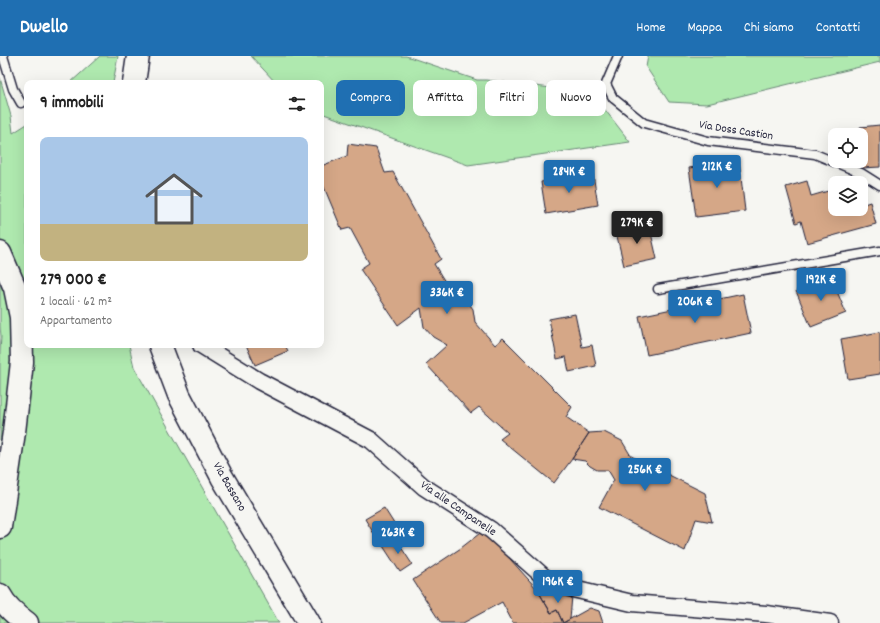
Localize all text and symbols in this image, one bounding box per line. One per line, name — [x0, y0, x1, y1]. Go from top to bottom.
text: Dwello — [20, 15, 68, 42]
text: Home — [636, 18, 666, 38]
text: Mappa — [688, 18, 722, 38]
text: Chi siamo — [744, 18, 794, 38]
text: Contatti — [816, 18, 860, 38]
chip: Compra — [336, 80, 405, 116]
chip: Affitta — [413, 80, 477, 116]
chip: Filtri — [485, 80, 538, 116]
chip: Nuovo — [546, 80, 606, 116]
text: 9 immobili — [40, 92, 103, 116]
icon: filters — [286, 93, 308, 115]
street label: Via Doss Castion — [698, 117, 775, 145]
map controls — [828, 128, 868, 216]
button: locate — [828, 128, 868, 168]
pin: 212K € — [684, 155, 750, 189]
text: 212K € — [702, 158, 732, 177]
pin: 284K € — [536, 160, 602, 194]
icon: home — [138, 163, 210, 235]
text: 284K € — [553, 163, 585, 182]
button: layers — [828, 176, 868, 216]
pin: 279K € — [604, 211, 670, 245]
text: 279K € — [621, 214, 653, 233]
pin: 192K € — [788, 268, 854, 302]
text: 279 000 € — [40, 269, 107, 293]
text: 192K € — [806, 271, 836, 290]
pin: 336K € — [414, 281, 480, 315]
text: 336K € — [430, 284, 464, 303]
pin: 206K € — [662, 290, 728, 324]
text: 2 locali · 62 m² — [40, 293, 112, 312]
text: 206K € — [677, 293, 713, 312]
text: Appartamento — [40, 312, 112, 331]
pin: 256K € — [612, 458, 678, 492]
street label: Via Bassano — [208, 459, 250, 515]
text: 256K € — [628, 461, 662, 480]
street label: Via alle Campanelle — [417, 477, 499, 541]
pin: 263K € — [365, 521, 431, 555]
text: 263K € — [381, 524, 415, 543]
pin: 196K € — [525, 570, 591, 604]
text: 196K € — [542, 573, 574, 592]

